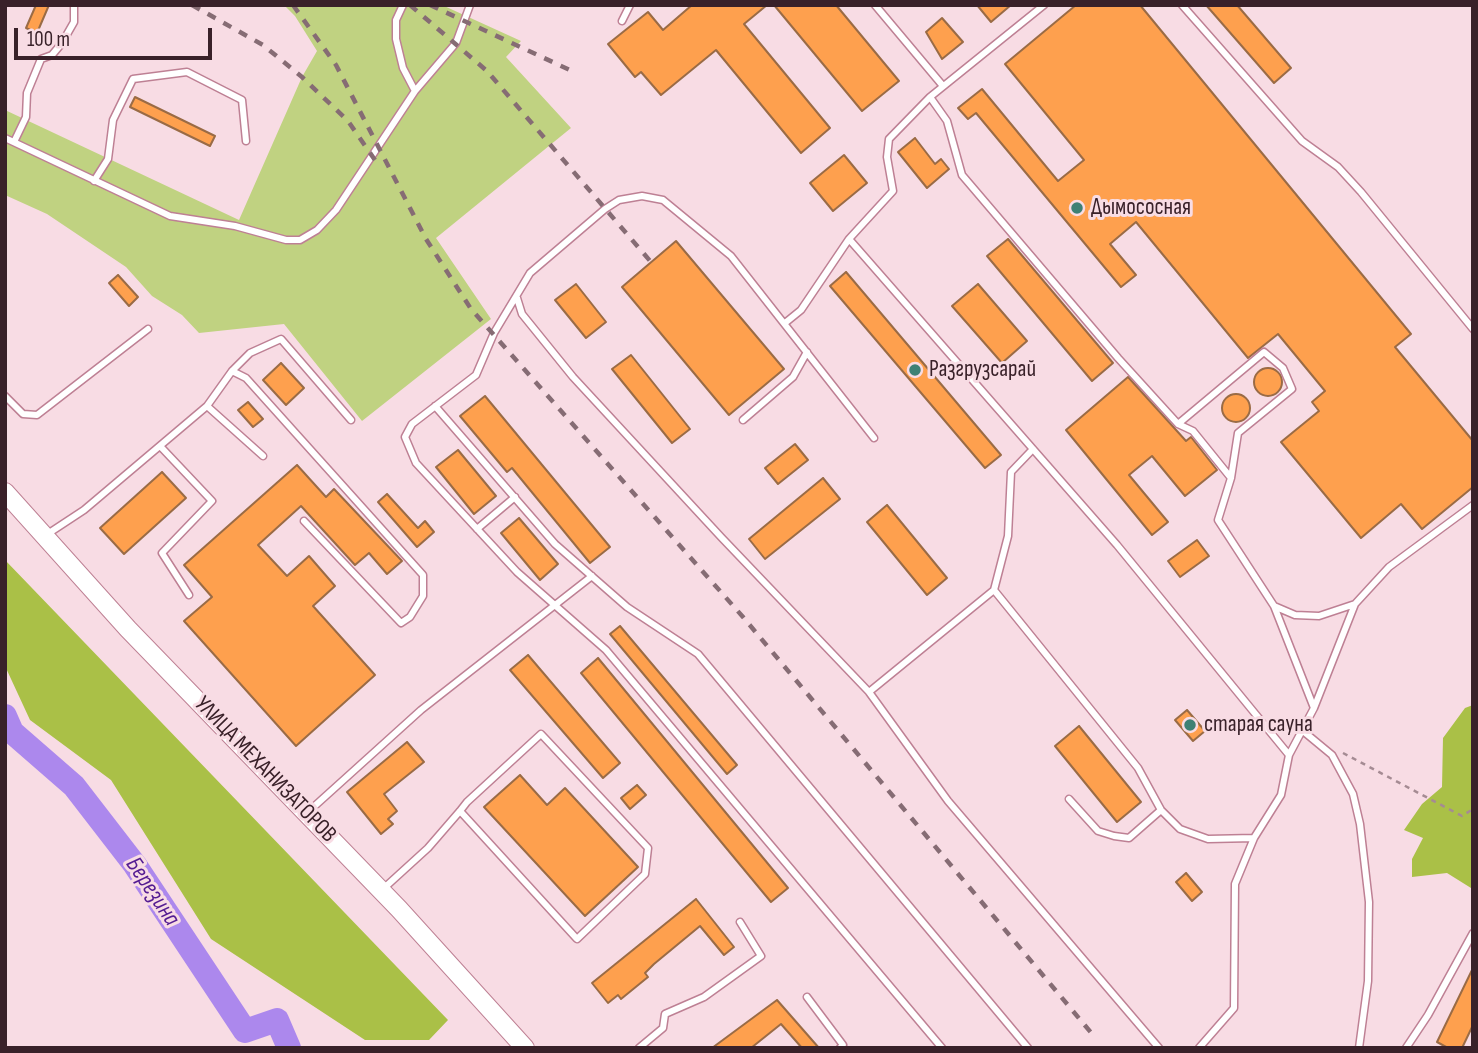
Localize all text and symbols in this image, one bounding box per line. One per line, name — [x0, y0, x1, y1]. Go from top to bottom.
scale bar — [18, 14, 215, 58]
text: 100 m — [27, 27, 70, 52]
place label: Дымососная — [1091, 194, 1191, 222]
marker: Дымососная — [1069, 200, 1085, 216]
place label: Разгрузсарай — [929, 356, 1036, 384]
marker: Разгрузсарай — [907, 362, 923, 378]
street label: УЛИЦА МЕХАНИЗАТОРОВ — [188, 691, 342, 849]
place label: старая сауна — [1204, 711, 1313, 739]
marker: старая сауна — [1182, 717, 1198, 733]
water label: Березина — [119, 852, 185, 932]

